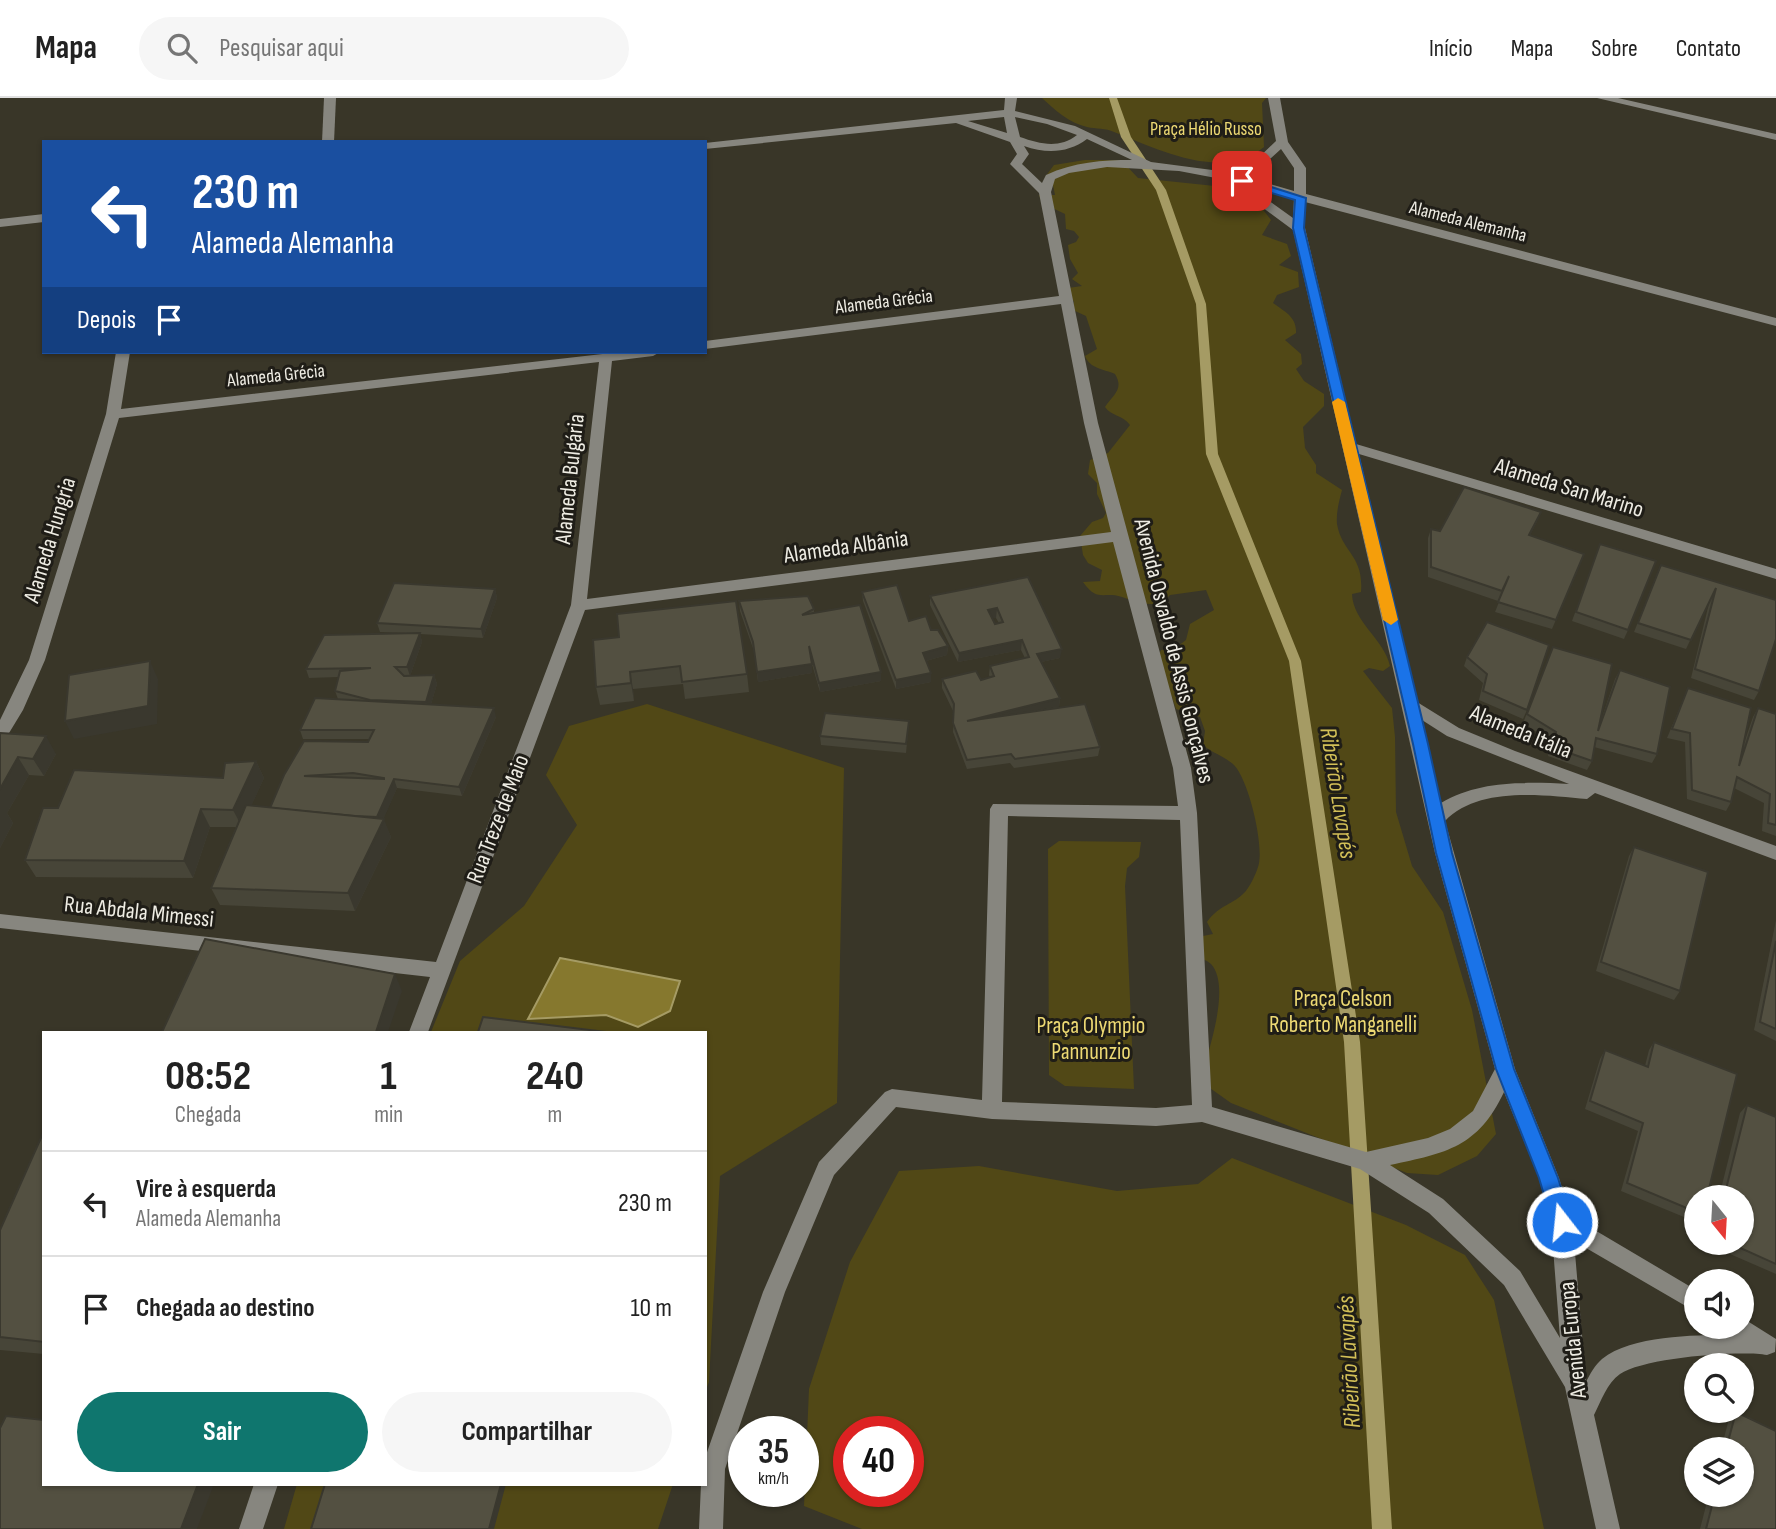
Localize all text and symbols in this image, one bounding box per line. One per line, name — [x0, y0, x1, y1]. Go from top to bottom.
search box — [139, 17, 629, 80]
text: Mapa — [35, 28, 97, 68]
icon: search — [163, 29, 201, 67]
text: Pesquisar aqui — [219, 33, 344, 64]
text: Início — [1429, 34, 1473, 63]
text: Mapa — [1511, 34, 1553, 63]
text: Sobre — [1591, 34, 1638, 63]
text: Contato — [1676, 34, 1741, 63]
park label: Praça Hélio Russo — [1150, 118, 1262, 141]
pin — [1212, 151, 1272, 211]
icon: arrive — [1223, 162, 1261, 200]
text: 230 m — [192, 164, 299, 223]
icon: left — [77, 168, 168, 259]
street label: Alameda Alemanha — [1406, 196, 1529, 248]
text: Alameda Alemanha — [192, 224, 394, 263]
street label: Alameda Grécia — [833, 285, 934, 320]
icon: arrive — [150, 301, 188, 339]
text: Depois — [77, 305, 136, 336]
street label: Alameda Grécia — [225, 359, 326, 393]
street label: Alameda Bulgária — [549, 412, 591, 547]
street label: Alameda San Marino — [1490, 452, 1647, 524]
street label: Alameda Hungria — [17, 474, 82, 607]
street label: Avenida Osvaldo de Assis Gonçalves — [1127, 515, 1220, 786]
street label: Alameda Albânia — [781, 524, 910, 570]
street label: Alameda Itália — [1465, 698, 1576, 765]
water label: Ribeirão Lavapés — [1313, 725, 1363, 861]
street label: Rua Treze de Maio — [461, 751, 535, 887]
street label: Rua Abdala Mimessi — [63, 890, 215, 934]
park label: Praça Celson Roberto Manganelli — [1269, 985, 1417, 1039]
park label: Praça Olympio Pannunzio — [1037, 1012, 1145, 1066]
text: 08:52 — [165, 1051, 251, 1102]
text: 1 — [380, 1051, 397, 1102]
text: 240 — [526, 1051, 584, 1102]
text: Chegada — [175, 1101, 241, 1129]
text: min — [374, 1101, 403, 1129]
text: m — [548, 1101, 562, 1129]
text: Vire à esquerda — [136, 1174, 276, 1205]
icon: left — [77, 1185, 115, 1223]
position arrow — [1525, 1185, 1599, 1259]
north arrow — [1684, 1185, 1754, 1255]
map controls — [1684, 1185, 1754, 1507]
text: 230 m — [618, 1188, 672, 1219]
text: Alameda Alemanha — [136, 1205, 281, 1233]
button: sound — [1684, 1269, 1754, 1339]
street label: Avenida Europa — [1553, 1280, 1593, 1401]
icon: arrive — [77, 1290, 115, 1328]
text: Chegada ao destino — [136, 1293, 315, 1324]
text: 10 m — [630, 1293, 672, 1324]
water label: Ribeirão Lavapés — [1331, 1295, 1367, 1429]
button: search — [1684, 1353, 1754, 1423]
button: Sair — [77, 1392, 368, 1472]
button: Compartilhar — [382, 1392, 672, 1472]
speed limit sign: 40 — [833, 1416, 924, 1507]
text: 35 — [758, 1431, 789, 1474]
button: layers — [1684, 1437, 1754, 1507]
text: km/h — [758, 1468, 789, 1489]

